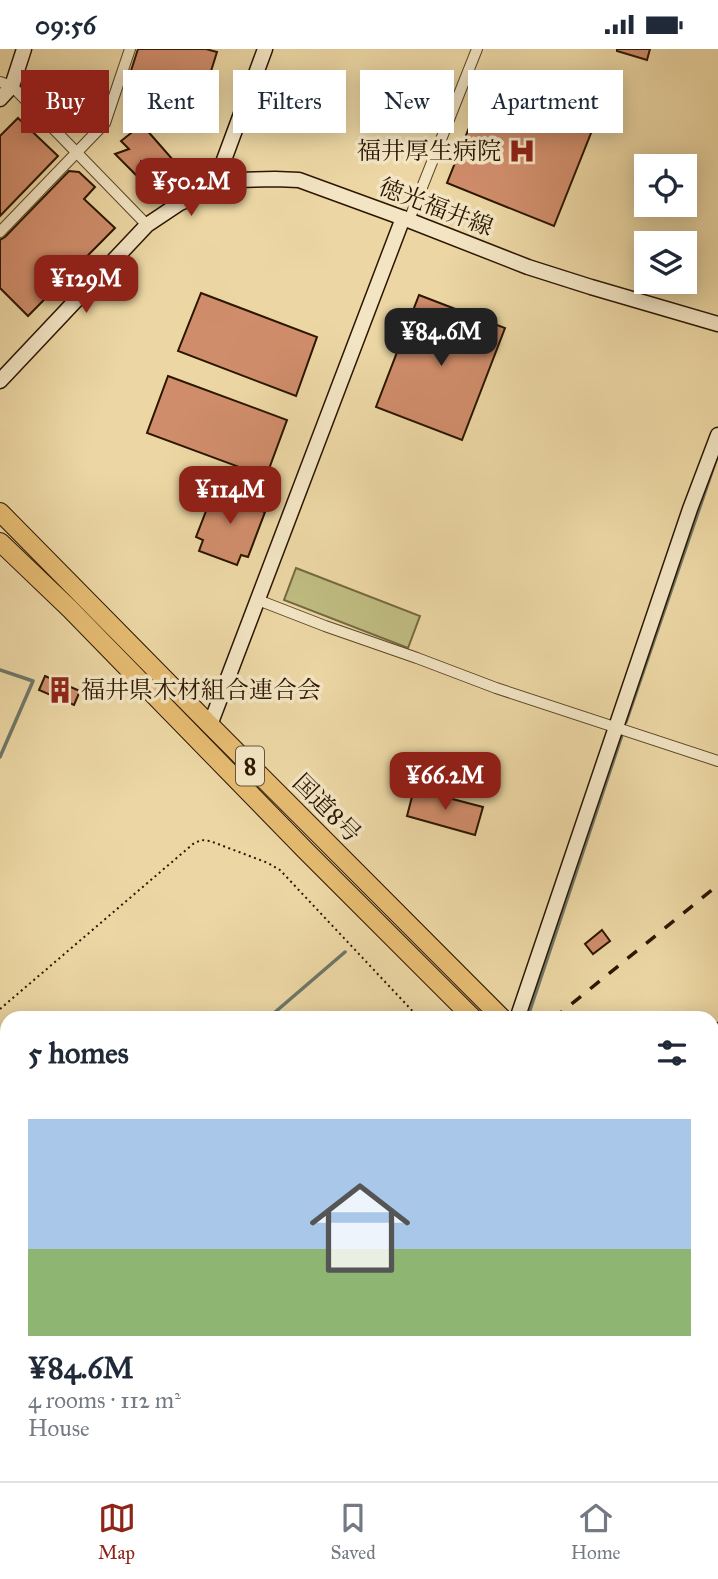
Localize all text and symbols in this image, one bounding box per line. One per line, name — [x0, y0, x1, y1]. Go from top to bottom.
text: 09:56 — [35, 9, 96, 41]
chip: Buy — [21, 70, 109, 133]
chip: Rent — [123, 70, 219, 133]
chip: Filters — [233, 70, 346, 133]
chip: New — [360, 70, 454, 133]
chip: Apartment — [468, 70, 623, 133]
place label: 福井厚生病院 — [357, 136, 501, 166]
hospital icon: 福井厚生病院 — [507, 136, 537, 166]
map controls — [634, 154, 697, 294]
button: locate — [634, 154, 697, 217]
pin: ¥50.2M — [134, 159, 248, 218]
text: ¥50.2M — [151, 167, 231, 195]
street label: 徳光福井線 — [375, 171, 497, 243]
button: layers — [634, 231, 697, 294]
pin: ¥129M — [37, 255, 135, 315]
text: ¥129M — [50, 264, 122, 292]
pin: ¥84.6M — [384, 309, 498, 368]
text: ¥84.6M — [401, 317, 481, 345]
pin: ¥114M — [181, 467, 279, 526]
text: ¥114M — [195, 475, 265, 503]
building icon: 福井県木材組合連合会 — [45, 675, 75, 705]
place label: 福井県木材組合連合会 — [81, 675, 321, 705]
road number: 8 — [236, 747, 264, 785]
pin: ¥66.2M — [388, 753, 502, 812]
text: ¥66.2M — [406, 761, 484, 789]
street label: 国道8号 — [286, 767, 368, 849]
icon: filters — [653, 1034, 691, 1072]
text: 5 homes — [28, 1035, 129, 1071]
icon: home — [297, 1165, 423, 1291]
text: ¥84.6M — [28, 1350, 134, 1386]
text: 4 rooms · 112 m² — [28, 1386, 181, 1414]
text: House — [28, 1414, 90, 1442]
tab: Map — [98, 1499, 136, 1564]
tab: Saved — [331, 1499, 376, 1564]
tab: Home — [571, 1499, 620, 1564]

